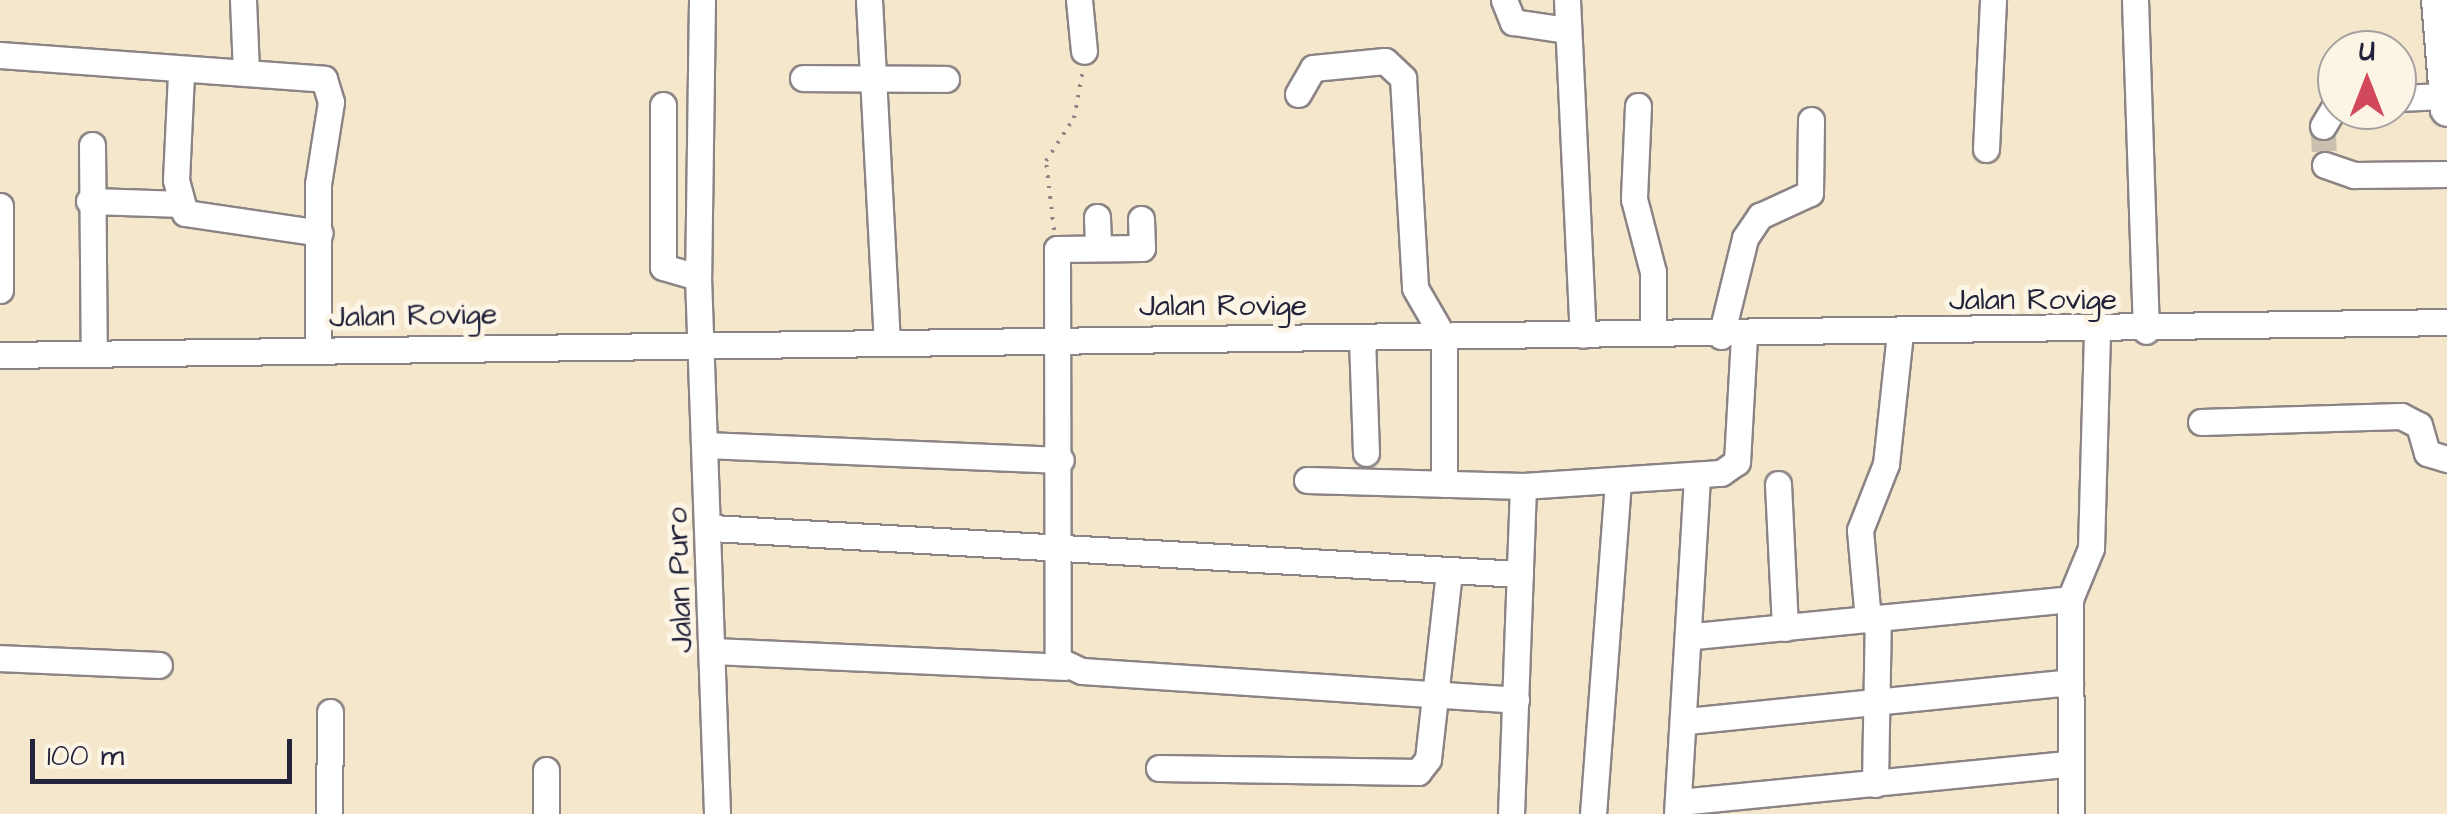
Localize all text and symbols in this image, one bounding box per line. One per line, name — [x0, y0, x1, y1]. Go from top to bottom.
north arrow — [2317, 30, 2417, 130]
text: U — [2359, 32, 2375, 71]
street label: Jalan Rovige — [1949, 282, 2117, 318]
street label: Jalan Rovige — [1139, 288, 1307, 324]
street label: Jalan Rovige — [329, 297, 497, 335]
street label: Jalan Puro — [659, 506, 701, 654]
scale bar — [35, 719, 298, 781]
text: 100 m — [47, 735, 124, 777]

